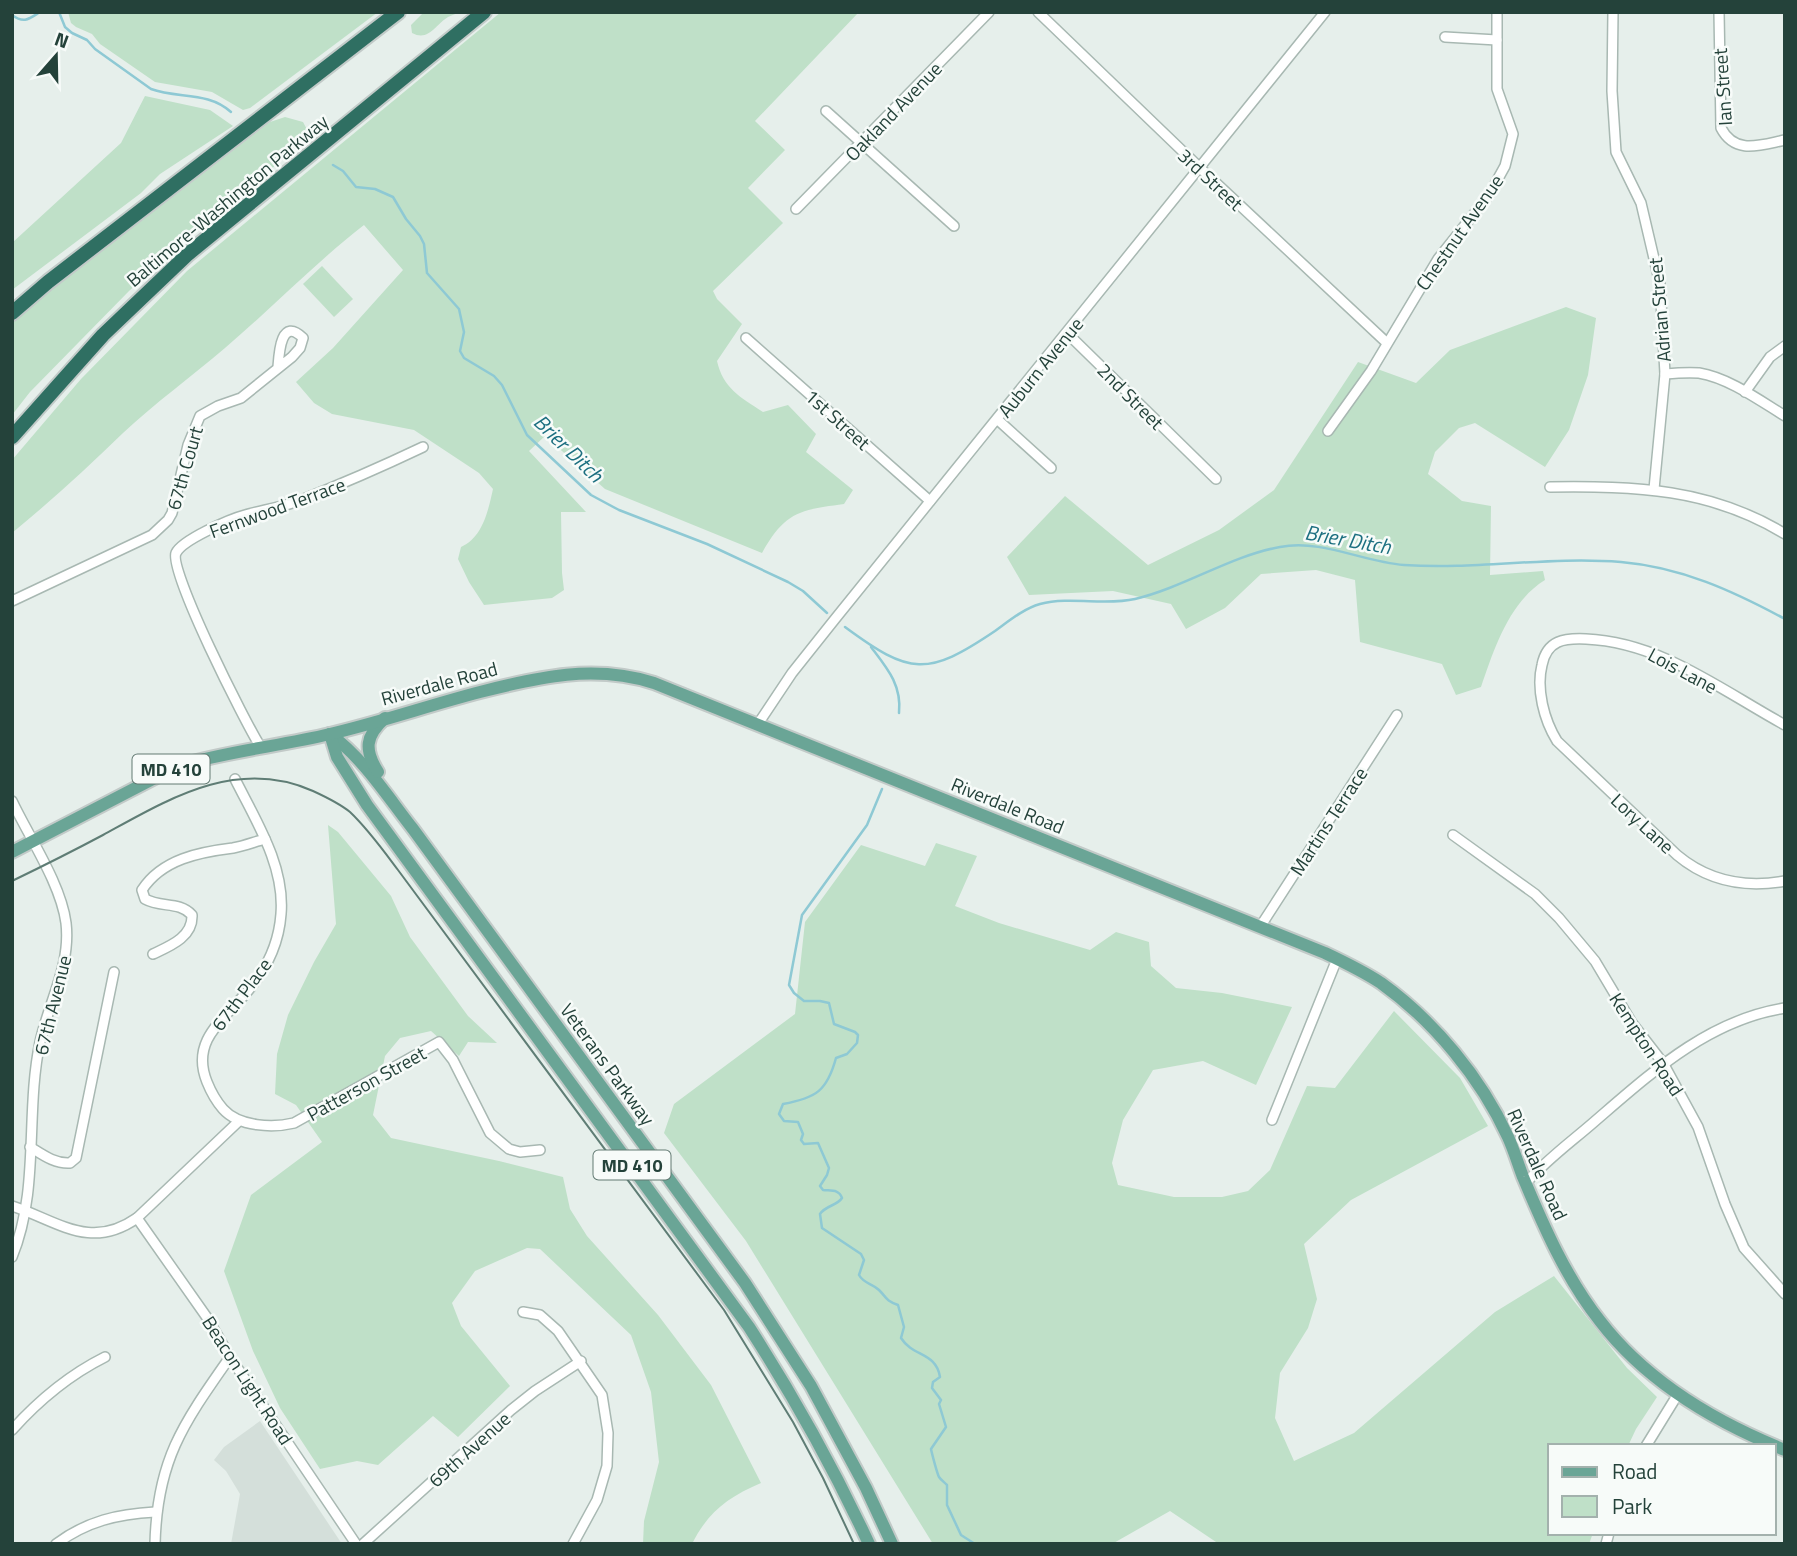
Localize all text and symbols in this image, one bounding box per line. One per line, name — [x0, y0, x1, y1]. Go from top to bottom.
north arrow — [21, 21, 91, 91]
text: N — [51, 24, 73, 55]
street label: Ian Street — [1705, 47, 1739, 127]
street label: Oakland Avenue — [838, 55, 948, 167]
street label: Baltimore-Washington Parkway — [120, 107, 334, 293]
street label: 3rd Street — [1172, 141, 1250, 217]
street label: Chestnut Avenue — [1408, 168, 1510, 296]
street label: Adrian Street — [1640, 256, 1678, 364]
street label: Auburn Avenue — [990, 311, 1090, 423]
street label: 2nd Street — [1091, 356, 1171, 436]
street label: 1st Street — [799, 382, 877, 457]
water label: Brier Ditch — [527, 406, 612, 490]
street label: 67th Court — [158, 422, 210, 513]
street label: Fernwood Terrace — [205, 469, 349, 545]
water label: Brier Ditch — [1302, 516, 1394, 562]
street label: Lois Lane — [1643, 640, 1723, 700]
street label: Riverdale Road — [377, 654, 501, 712]
road number: MD 410 — [132, 754, 210, 784]
street label: Martins Terrace — [1282, 761, 1374, 881]
street label: Riverdale Road — [947, 769, 1069, 841]
street label: Lory Lane — [1605, 786, 1681, 860]
street label: 67th Place — [204, 951, 278, 1037]
street label: 67th Avenue — [26, 952, 78, 1058]
street label: Kempton Road — [1603, 987, 1691, 1101]
street label: Veterans Parkway — [554, 997, 662, 1131]
street label: Patterson Street — [301, 1038, 431, 1128]
street label: Riverdale Road — [1500, 1103, 1576, 1225]
road number: MD 410 — [594, 1150, 670, 1180]
street label: Beacon Light Road — [195, 1310, 301, 1450]
street label: 69th Avenue — [421, 1404, 517, 1494]
legend — [1548, 1444, 1776, 1535]
text: Road — [1612, 1455, 1657, 1487]
text: Park — [1612, 1490, 1652, 1522]

